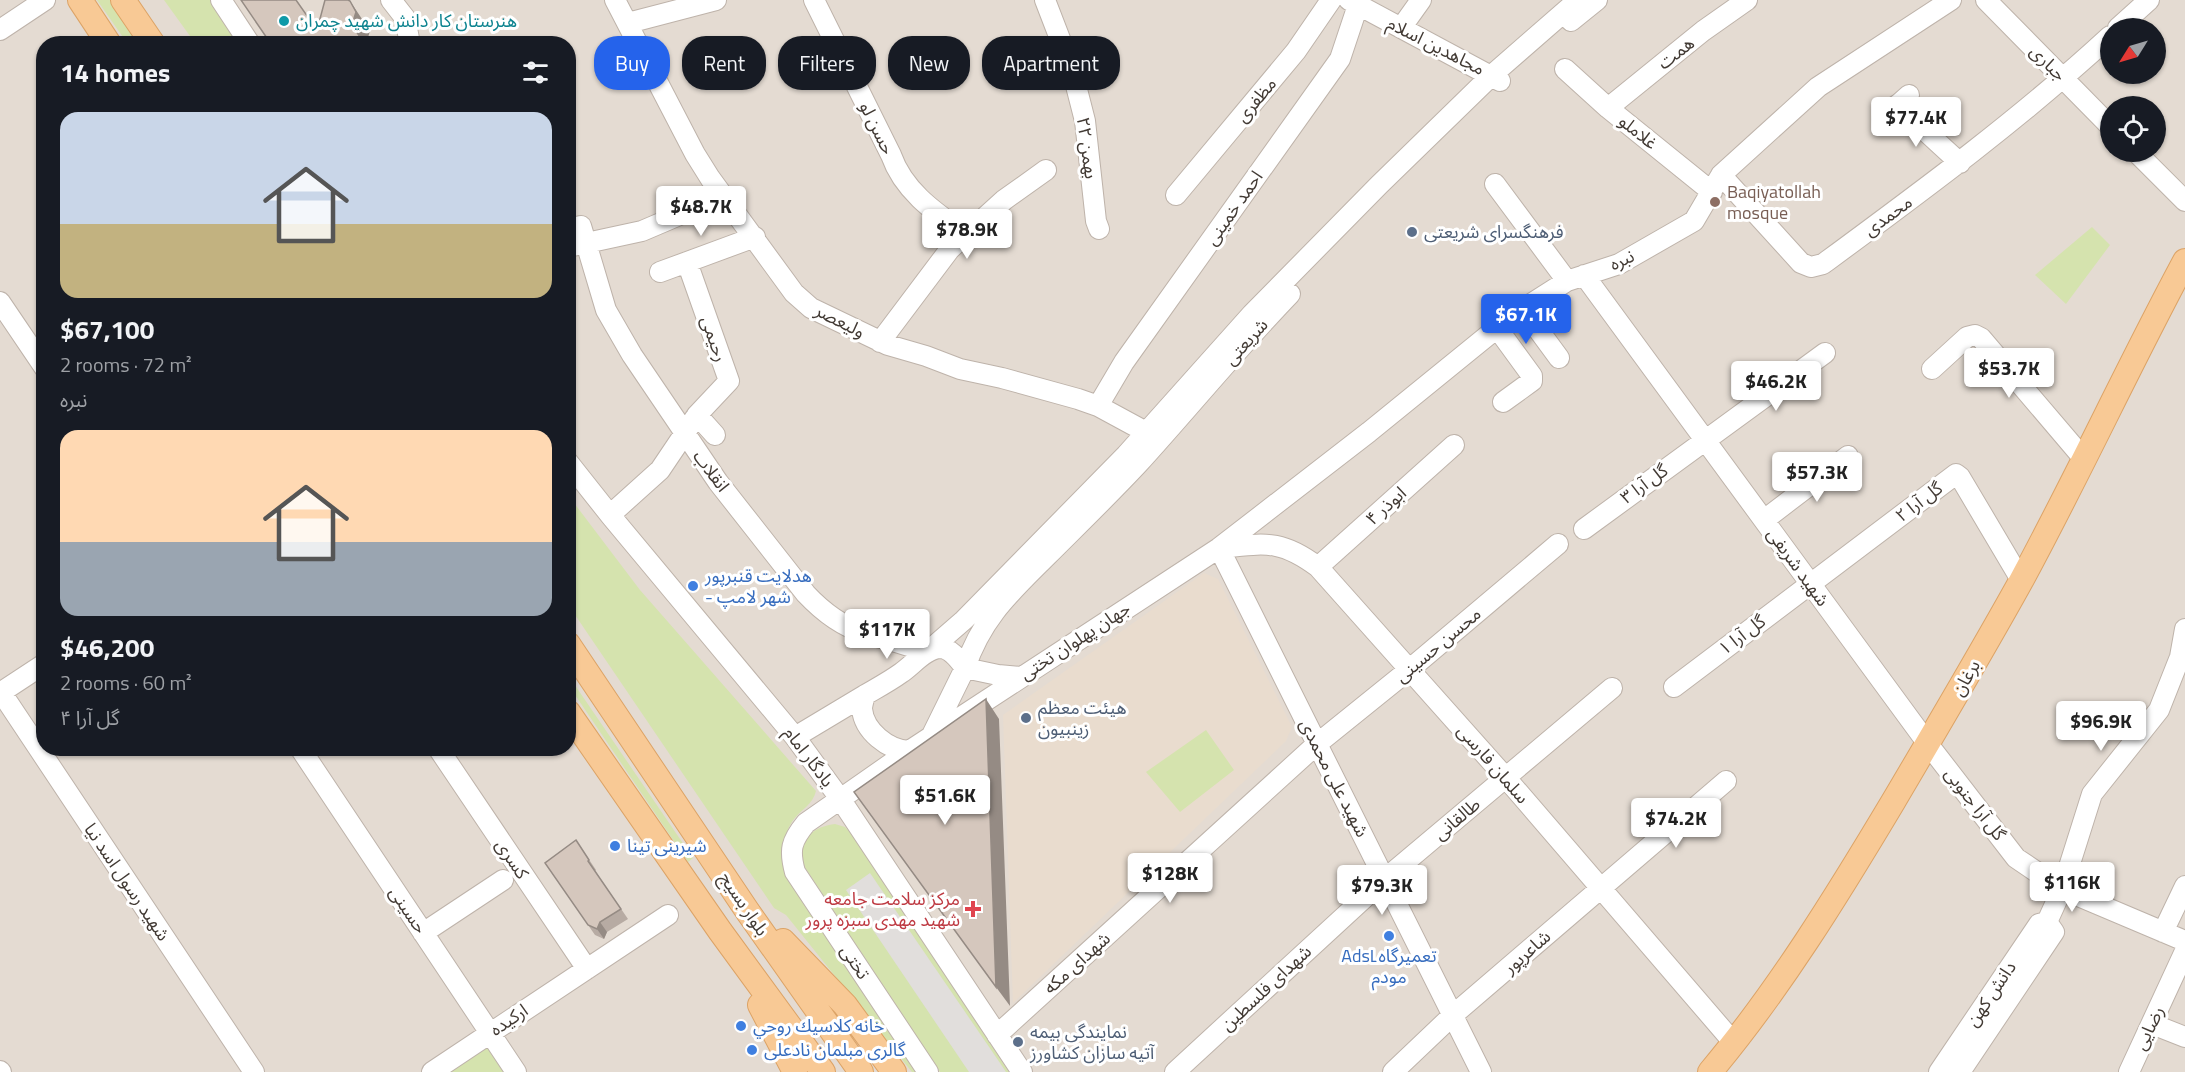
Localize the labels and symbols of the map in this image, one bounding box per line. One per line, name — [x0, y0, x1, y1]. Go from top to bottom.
place label: هنرستان کار دانش شهید چمران — [296, 7, 517, 34]
street label: مجاهدین اسلام — [1382, 9, 1490, 83]
marker: هنرستان کار دانش شهید چمران — [277, 14, 291, 28]
north arrow — [2100, 18, 2166, 84]
street label: همت — [1651, 30, 1700, 76]
street label: جباری — [2024, 38, 2073, 87]
street label: مظفری — [1229, 71, 1283, 128]
street label: حسن لو — [853, 97, 902, 159]
pin: $77.4K — [1867, 97, 1965, 148]
street label: غلاملو — [1613, 108, 1664, 156]
street label: ۲۲ بهمن — [1070, 115, 1105, 181]
street label: احمد خمینی — [1198, 165, 1269, 251]
place label: Baqiyatollah mosque — [1727, 178, 1821, 226]
pin: $48.7K — [652, 186, 750, 237]
street label: محمدی — [1858, 189, 1918, 243]
marker: Baqiyatollah mosque — [1708, 195, 1722, 209]
pin: $78.9K — [918, 209, 1016, 260]
place label: فرهنگسرای شریعتی — [1424, 218, 1563, 245]
marker: فرهنگسرای شریعتی — [1405, 225, 1419, 239]
street label: نبره — [1605, 242, 1639, 277]
pin: $67.1K — [1477, 294, 1575, 345]
street label: ولیعصر — [810, 296, 870, 345]
street label: رحیمی — [694, 312, 735, 365]
street label: شریعتی — [1217, 312, 1274, 371]
pin: $53.7K — [1960, 348, 2058, 399]
pin: $46.2K — [1727, 361, 1825, 412]
street label: انقلاب — [687, 444, 736, 497]
pin: $57.3K — [1768, 452, 1866, 503]
street label: گل آرا ۳ — [1614, 457, 1674, 510]
street label: گل آرا ۲ — [1889, 474, 1949, 528]
street label: ابوذر ۴ — [1359, 480, 1412, 531]
street label: شهید شریفی — [1761, 522, 1836, 612]
place label: هدلایت قنبرپور - شهر لامپ — [704, 562, 812, 610]
marker: هدلایت قنبرپور - شهر لامپ — [686, 579, 700, 593]
street label: جهان پهلوان تختی — [1014, 595, 1135, 687]
street label: محسن حسینی — [1389, 600, 1487, 689]
street label: گل آرا ۱ — [1712, 607, 1772, 661]
pin: $117K — [845, 609, 929, 660]
street label: برغان — [1944, 654, 1987, 701]
place label: هیئت معظم زینبیون — [1038, 694, 1127, 742]
pin: $96.9K — [2052, 701, 2150, 752]
marker: هیئت معظم زینبیون — [1019, 711, 1033, 725]
street label: شهید علی محمدی — [1293, 714, 1376, 842]
street label: سلمان فارسی — [1451, 718, 1536, 810]
street label: یادگار امام — [777, 721, 841, 793]
street label: گل آرا جنوبی — [1938, 761, 2013, 847]
pin: $51.6K — [896, 775, 994, 826]
street label: طالقانی — [1427, 791, 1486, 846]
pin: $74.2K — [1627, 798, 1725, 849]
street label: شهید رسول اسد نیا — [78, 817, 177, 946]
place label: شیرینی تینا — [627, 832, 707, 859]
street label: کسری — [489, 833, 536, 885]
marker: شیرینی تینا — [608, 839, 622, 853]
pin: $128K — [1128, 853, 1212, 904]
pin: $116K — [2030, 862, 2114, 913]
pin: $79.3K — [1333, 865, 1431, 916]
street label: بلوار بسیج — [713, 866, 776, 941]
street label: حسینی — [383, 881, 434, 939]
place label: مرکز سلامت جامعه شهید مهدی سبزه پرور — [805, 885, 960, 933]
marker: مرکز سلامت جامعه شهید مهدی سبزه پرور — [964, 900, 982, 918]
street label: شاعرپور — [1496, 923, 1556, 981]
street label: شهدای مکه — [1037, 925, 1116, 1000]
marker: AdsLتعمیرگاه مودم — [1382, 929, 1396, 943]
street label: شهدای فلسطین — [1214, 938, 1317, 1037]
street label: تختی — [834, 939, 877, 985]
place label: AdsLتعمیرگاه مودم — [1341, 942, 1437, 991]
street label: دانش کهن — [1959, 955, 2023, 1032]
street label: ارکیده — [484, 997, 533, 1042]
street label: رضایی — [2126, 1001, 2171, 1054]
place label: خانه كلاسيك روحي — [753, 1012, 884, 1039]
place label: نمایندگی بیمه آتیه سازان کشاورز — [1029, 1018, 1155, 1066]
marker: خانه كلاسيك روحي — [734, 1019, 748, 1033]
marker: نمایندگی بیمه آتیه سازان کشاورز — [1011, 1035, 1025, 1049]
place label: گالری مبلمان نادعلی — [764, 1036, 906, 1063]
marker: گالری مبلمان نادعلی — [745, 1043, 759, 1057]

